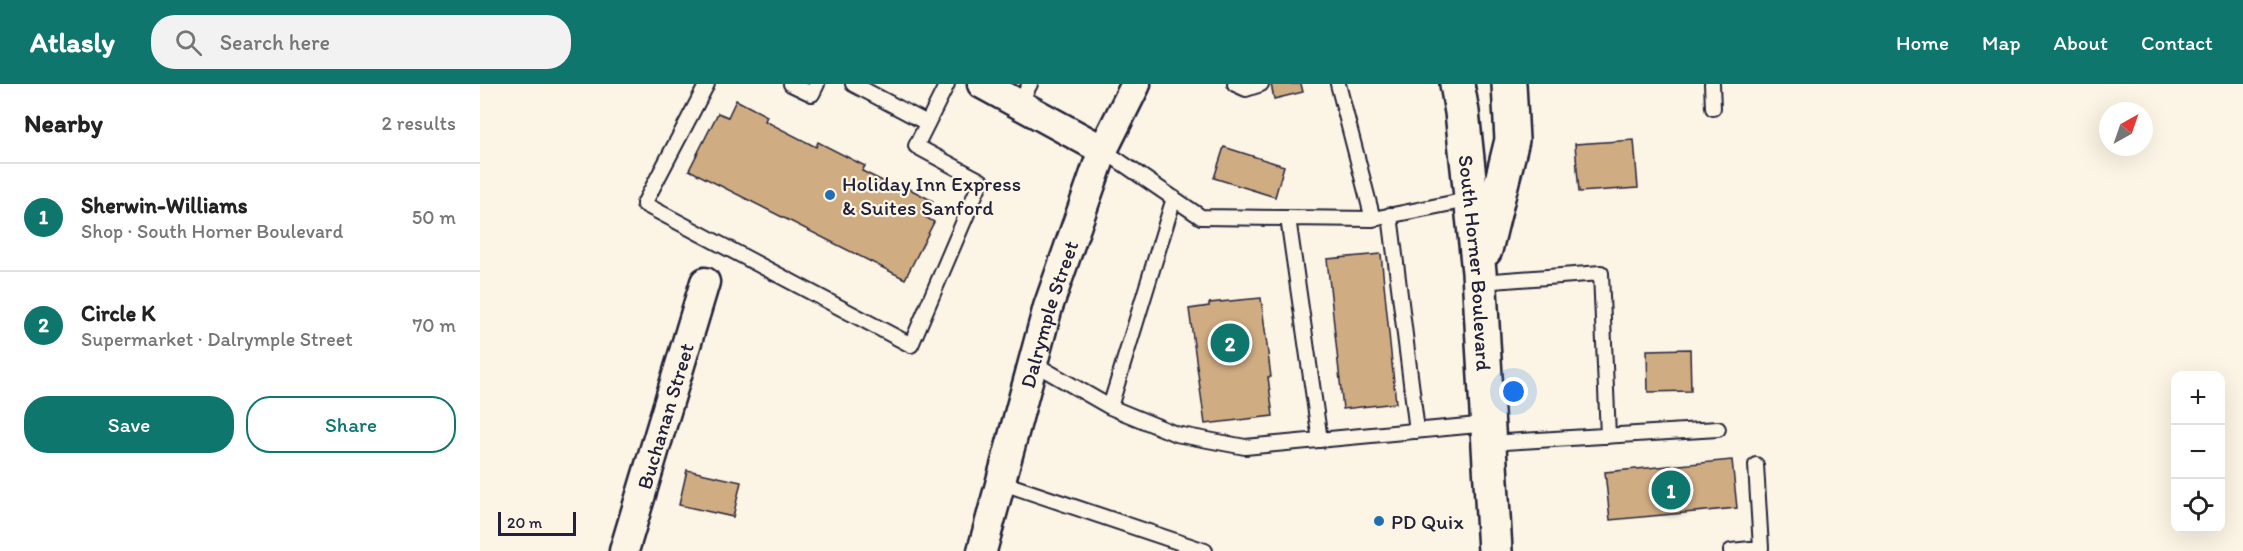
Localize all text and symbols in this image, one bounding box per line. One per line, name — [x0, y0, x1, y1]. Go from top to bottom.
search box — [151, 15, 571, 69]
text: Atlasly — [30, 25, 115, 59]
icon: search — [172, 26, 205, 59]
text: Search here — [220, 29, 330, 56]
text: Home — [1896, 30, 1949, 55]
text: Map — [1982, 30, 2021, 55]
text: About — [2054, 30, 2108, 55]
text: Contact — [2141, 30, 2213, 55]
north arrow — [2099, 102, 2153, 156]
text: Nearby — [24, 107, 103, 139]
text: 2 results — [382, 111, 456, 135]
street label: South Horner Boulevard — [1454, 154, 1497, 372]
place label: Holiday Inn Express & Suites Sanford — [842, 171, 1021, 220]
marker: Holiday Inn Express & Suites Sanford — [823, 188, 837, 202]
text: Sherwin-Williams — [81, 192, 247, 219]
text: 1 — [39, 205, 48, 229]
text: 50 m — [412, 205, 456, 229]
text: Shop · South Horner Boulevard — [81, 219, 343, 243]
street label: Dalrymple Street — [1014, 237, 1083, 391]
text: Circle K — [81, 300, 155, 327]
text: 2 — [38, 313, 49, 337]
text: 70 m — [412, 313, 456, 337]
pin: 2 — [1210, 320, 1250, 366]
text: Supermarket · Dalrymple Street — [81, 327, 353, 351]
street label: Buchanan Street — [631, 340, 698, 492]
map controls — [2171, 371, 2225, 533]
button: + — [2171, 371, 2225, 425]
your location — [1499, 377, 1528, 406]
button: Save — [24, 396, 234, 453]
button: Share — [246, 396, 456, 453]
button: − — [2171, 425, 2225, 479]
pin: 1 — [1652, 468, 1690, 512]
button: locate — [2171, 479, 2225, 533]
scale bar — [498, 509, 576, 536]
place label: PD Quix — [1391, 509, 1464, 534]
text: 20 m — [507, 513, 542, 532]
marker: PD Quix — [1372, 514, 1386, 528]

